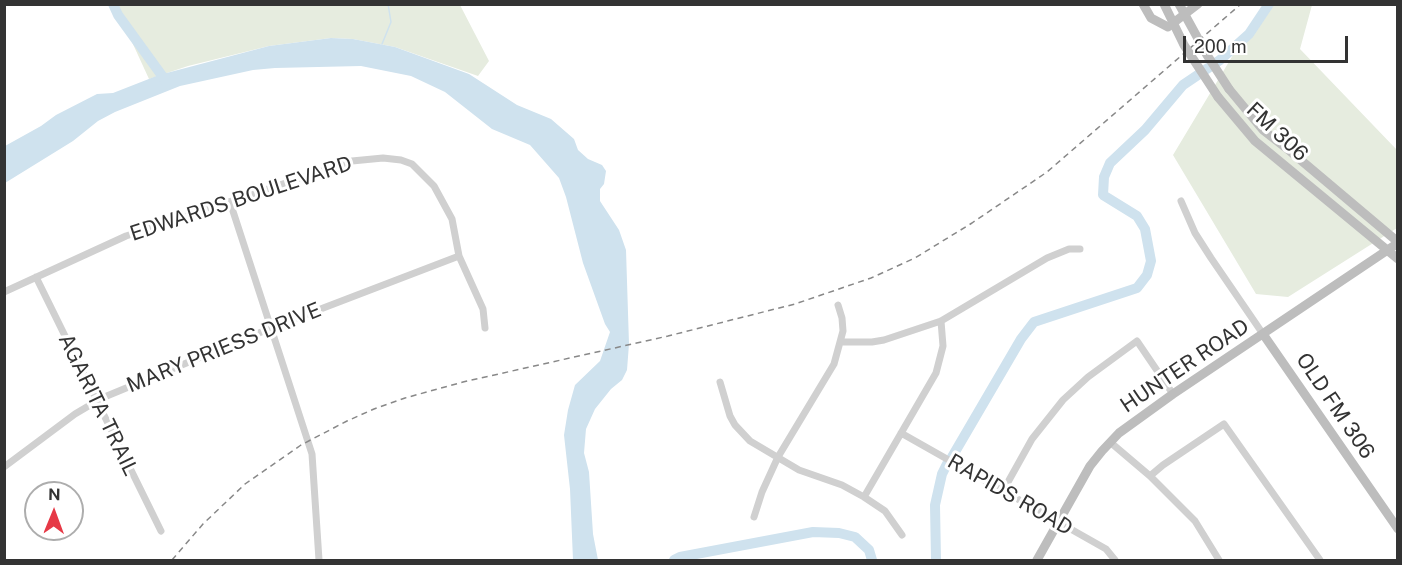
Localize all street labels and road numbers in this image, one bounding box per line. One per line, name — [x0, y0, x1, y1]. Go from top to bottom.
street label: FM 306 — [1241, 97, 1313, 167]
street label: EDWARDS BOULEVARD — [127, 151, 355, 247]
street label: MARY PRIESS DRIVE — [123, 298, 325, 398]
street label: HUNTER ROAD — [1116, 314, 1254, 418]
street label: AGARITA TRAIL — [53, 330, 143, 480]
street label: OLD FM 306 — [1290, 348, 1380, 464]
street label: RAPIDS ROAD — [943, 449, 1077, 541]

